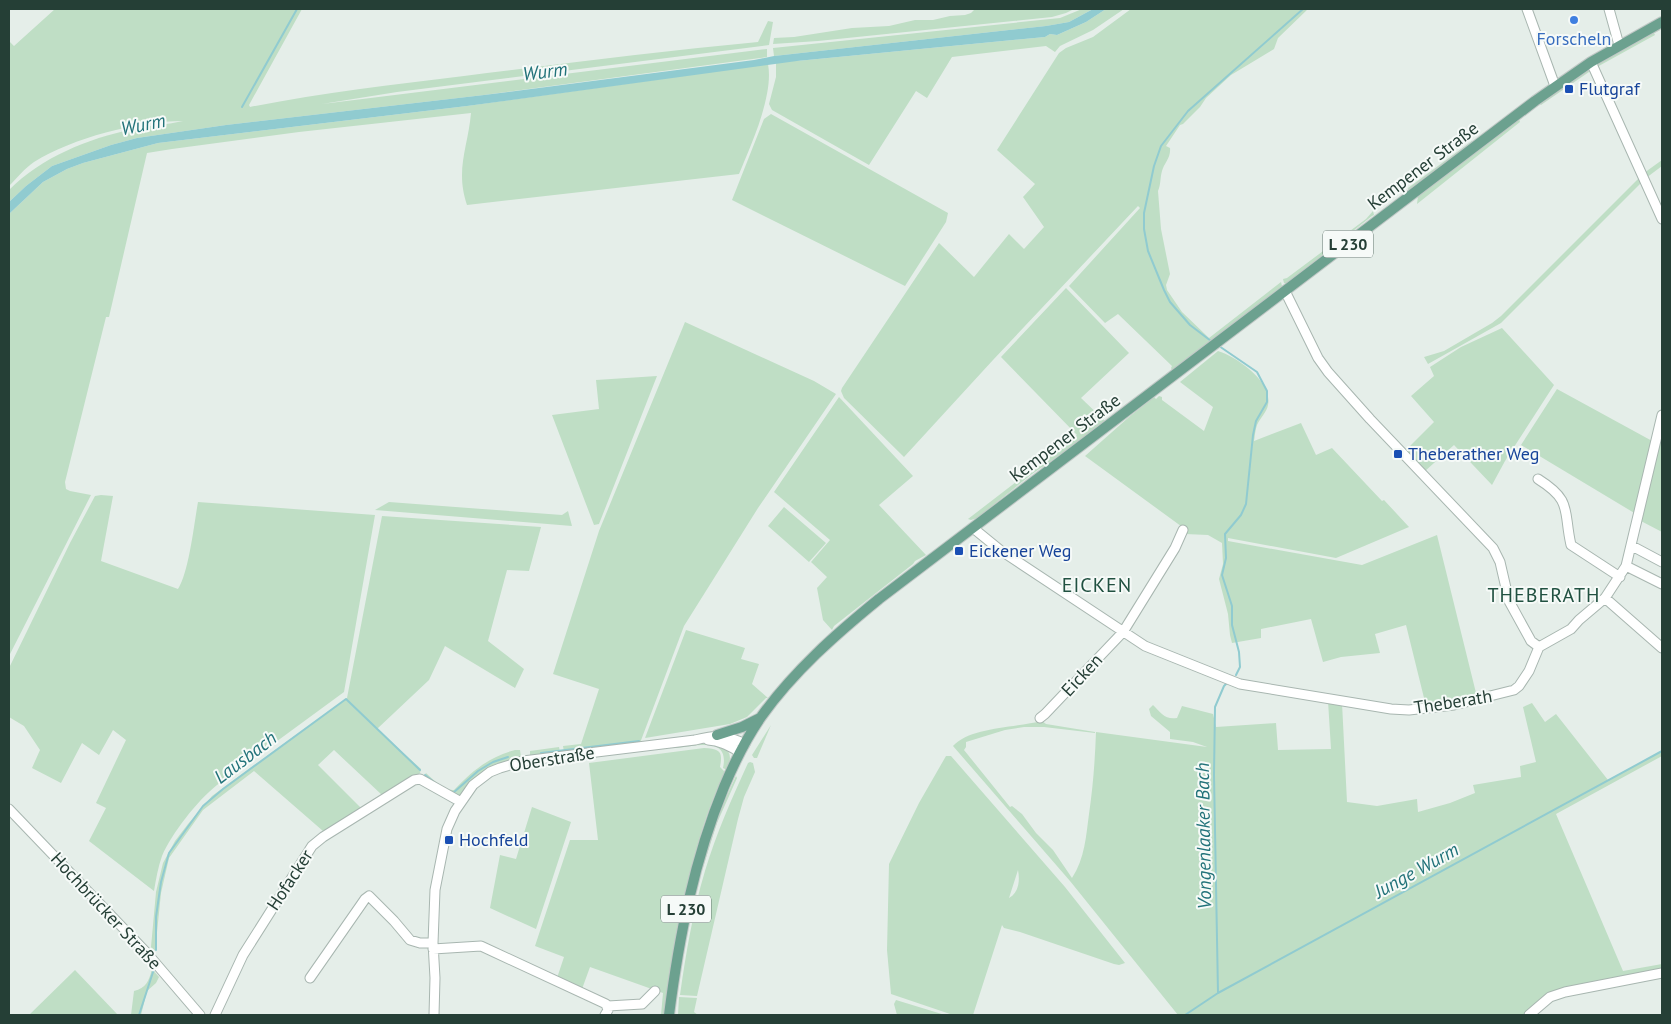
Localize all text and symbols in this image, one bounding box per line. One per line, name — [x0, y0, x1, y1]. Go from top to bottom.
marker: Forscheln — [1568, 14, 1580, 26]
place label: Forscheln — [1537, 27, 1611, 50]
water label: Wurm — [521, 56, 569, 86]
place label: Flutgraf — [1579, 77, 1641, 100]
marker: Flutgraf — [1563, 83, 1575, 95]
water label: Wurm — [119, 108, 167, 140]
street label: Kempener Straße — [1363, 116, 1483, 215]
road number: L 230 — [1323, 230, 1373, 258]
street label: Kempener Straße — [1005, 388, 1125, 487]
place label: Theberather Weg — [1408, 442, 1539, 465]
marker: Theberather Weg — [1392, 448, 1404, 460]
place label: Eickener Weg — [969, 539, 1071, 562]
marker: Eickener Weg — [953, 545, 965, 557]
district label: EICKEN — [1062, 572, 1132, 598]
district label: THEBERATH — [1488, 582, 1600, 608]
street label: Eicken — [1056, 649, 1107, 701]
street label: Theberath — [1412, 684, 1494, 719]
water label: Lausbach — [209, 726, 281, 788]
street label: Oberstraße — [508, 740, 596, 777]
water label: Vongenlaaker Bach — [1190, 762, 1216, 910]
place label: Hochfeld — [459, 828, 528, 851]
marker: Hochfeld — [443, 834, 455, 846]
water label: Junge Wurm — [1368, 837, 1462, 904]
street label: Hofacker — [261, 845, 318, 915]
street label: Hochbrücker Straße — [46, 847, 167, 974]
road number: L 230 — [661, 896, 711, 922]

